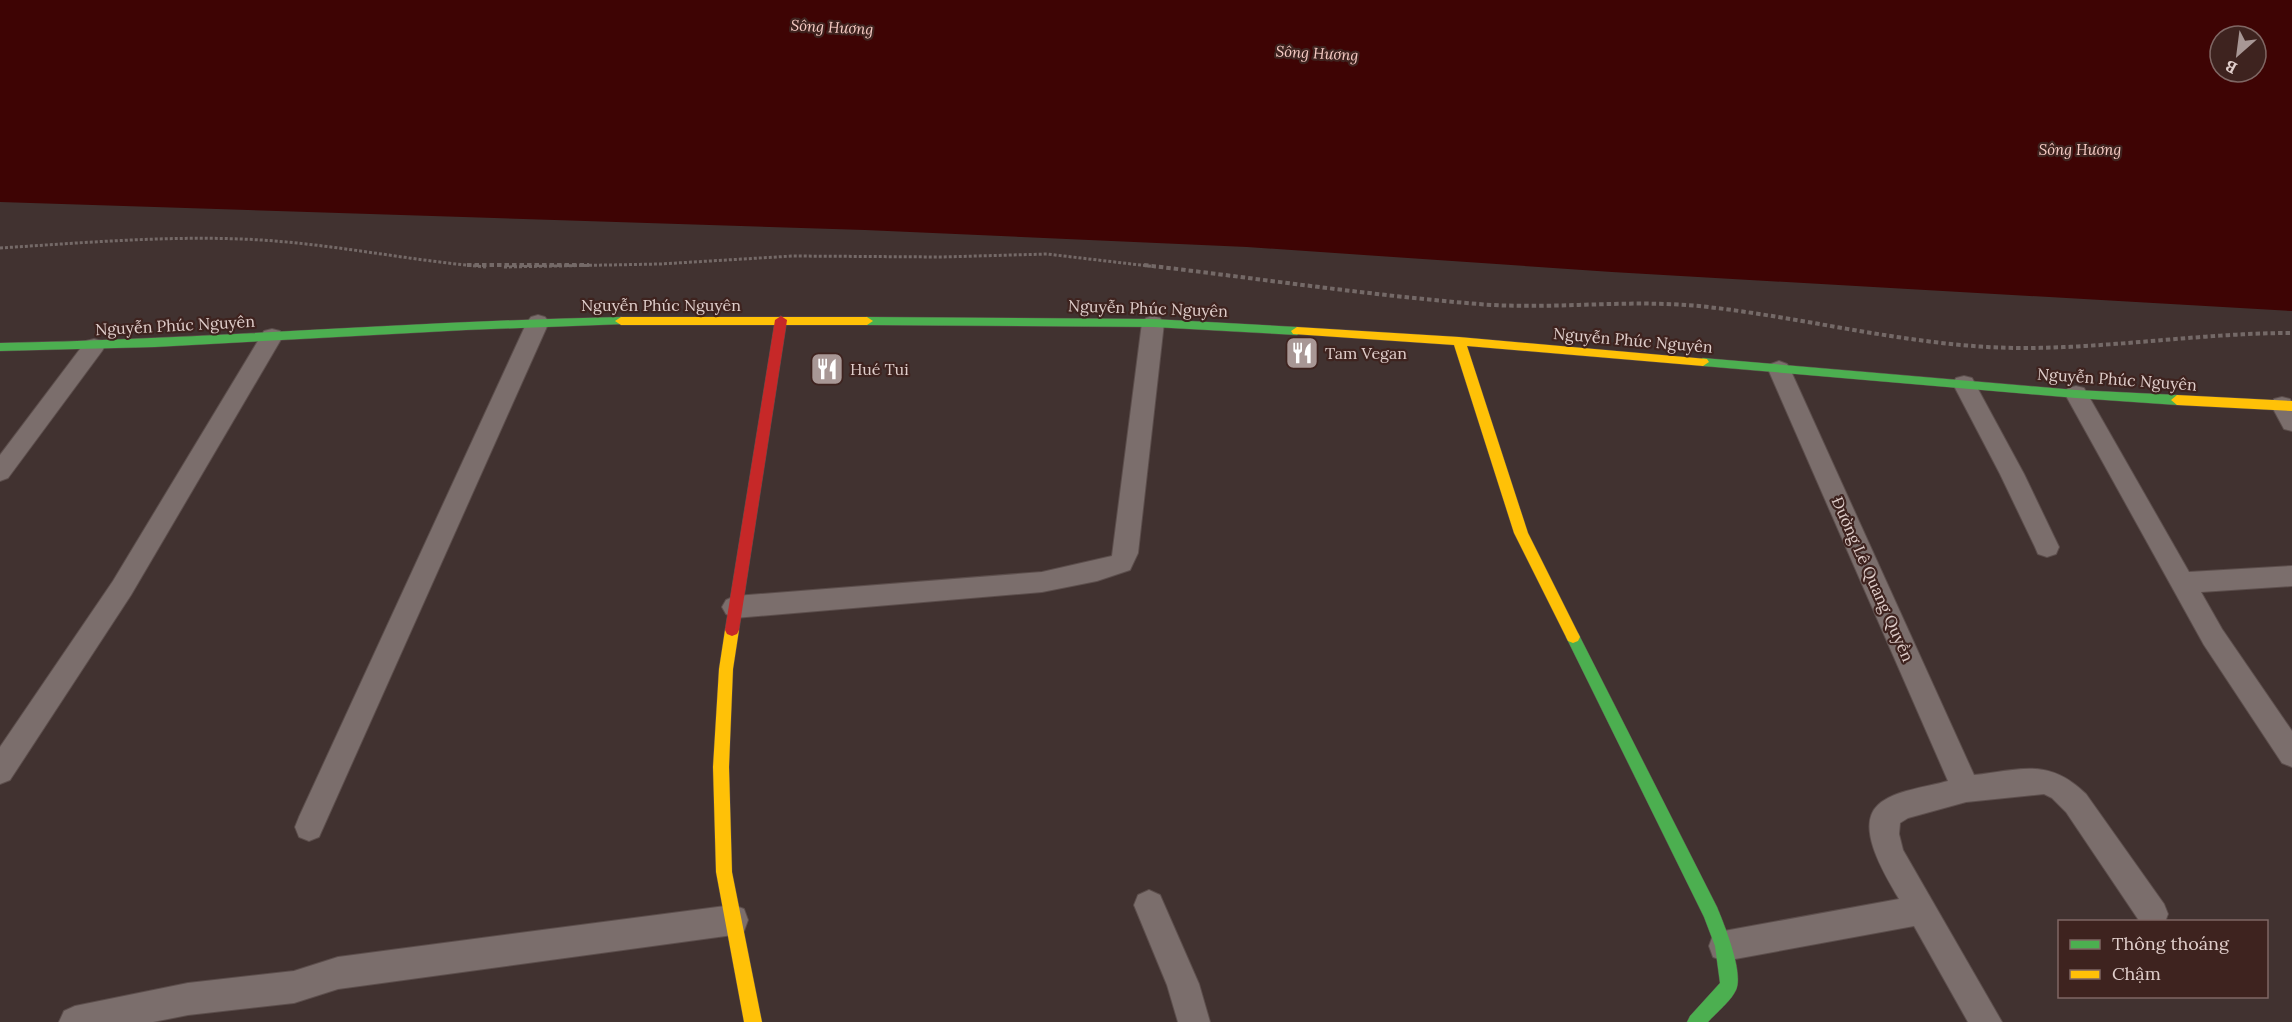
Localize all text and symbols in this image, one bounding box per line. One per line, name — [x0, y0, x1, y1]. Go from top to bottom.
water label: Sông Hương — [790, 15, 874, 39]
north arrow — [2208, 24, 2268, 84]
water label: Sông Hương — [1275, 41, 1359, 65]
text: B — [2221, 56, 2240, 79]
water label: Sông Hương — [2039, 140, 2121, 159]
street label: Nguyễn Phúc Nguyên — [581, 295, 741, 315]
street label: Nguyễn Phúc Nguyên — [1068, 295, 1229, 321]
street label: Nguyễn Phúc Nguyên — [95, 311, 256, 339]
street label: Nguyễn Phúc Nguyên — [1552, 323, 1714, 357]
restaurant icon: Tam Vegan — [1284, 335, 1320, 371]
place label: Tam Vegan — [1325, 343, 1407, 363]
restaurant icon: Hué Tui — [809, 351, 845, 387]
place label: Hué Tui — [850, 359, 909, 379]
street label: Nguyễn Phúc Nguyên — [2036, 363, 2198, 395]
street label: Đường Lê Quang Quyền — [1828, 494, 1918, 665]
legend — [2058, 920, 2268, 998]
text: Thông thoáng — [2112, 932, 2230, 955]
text: Chậm — [2112, 962, 2161, 985]

